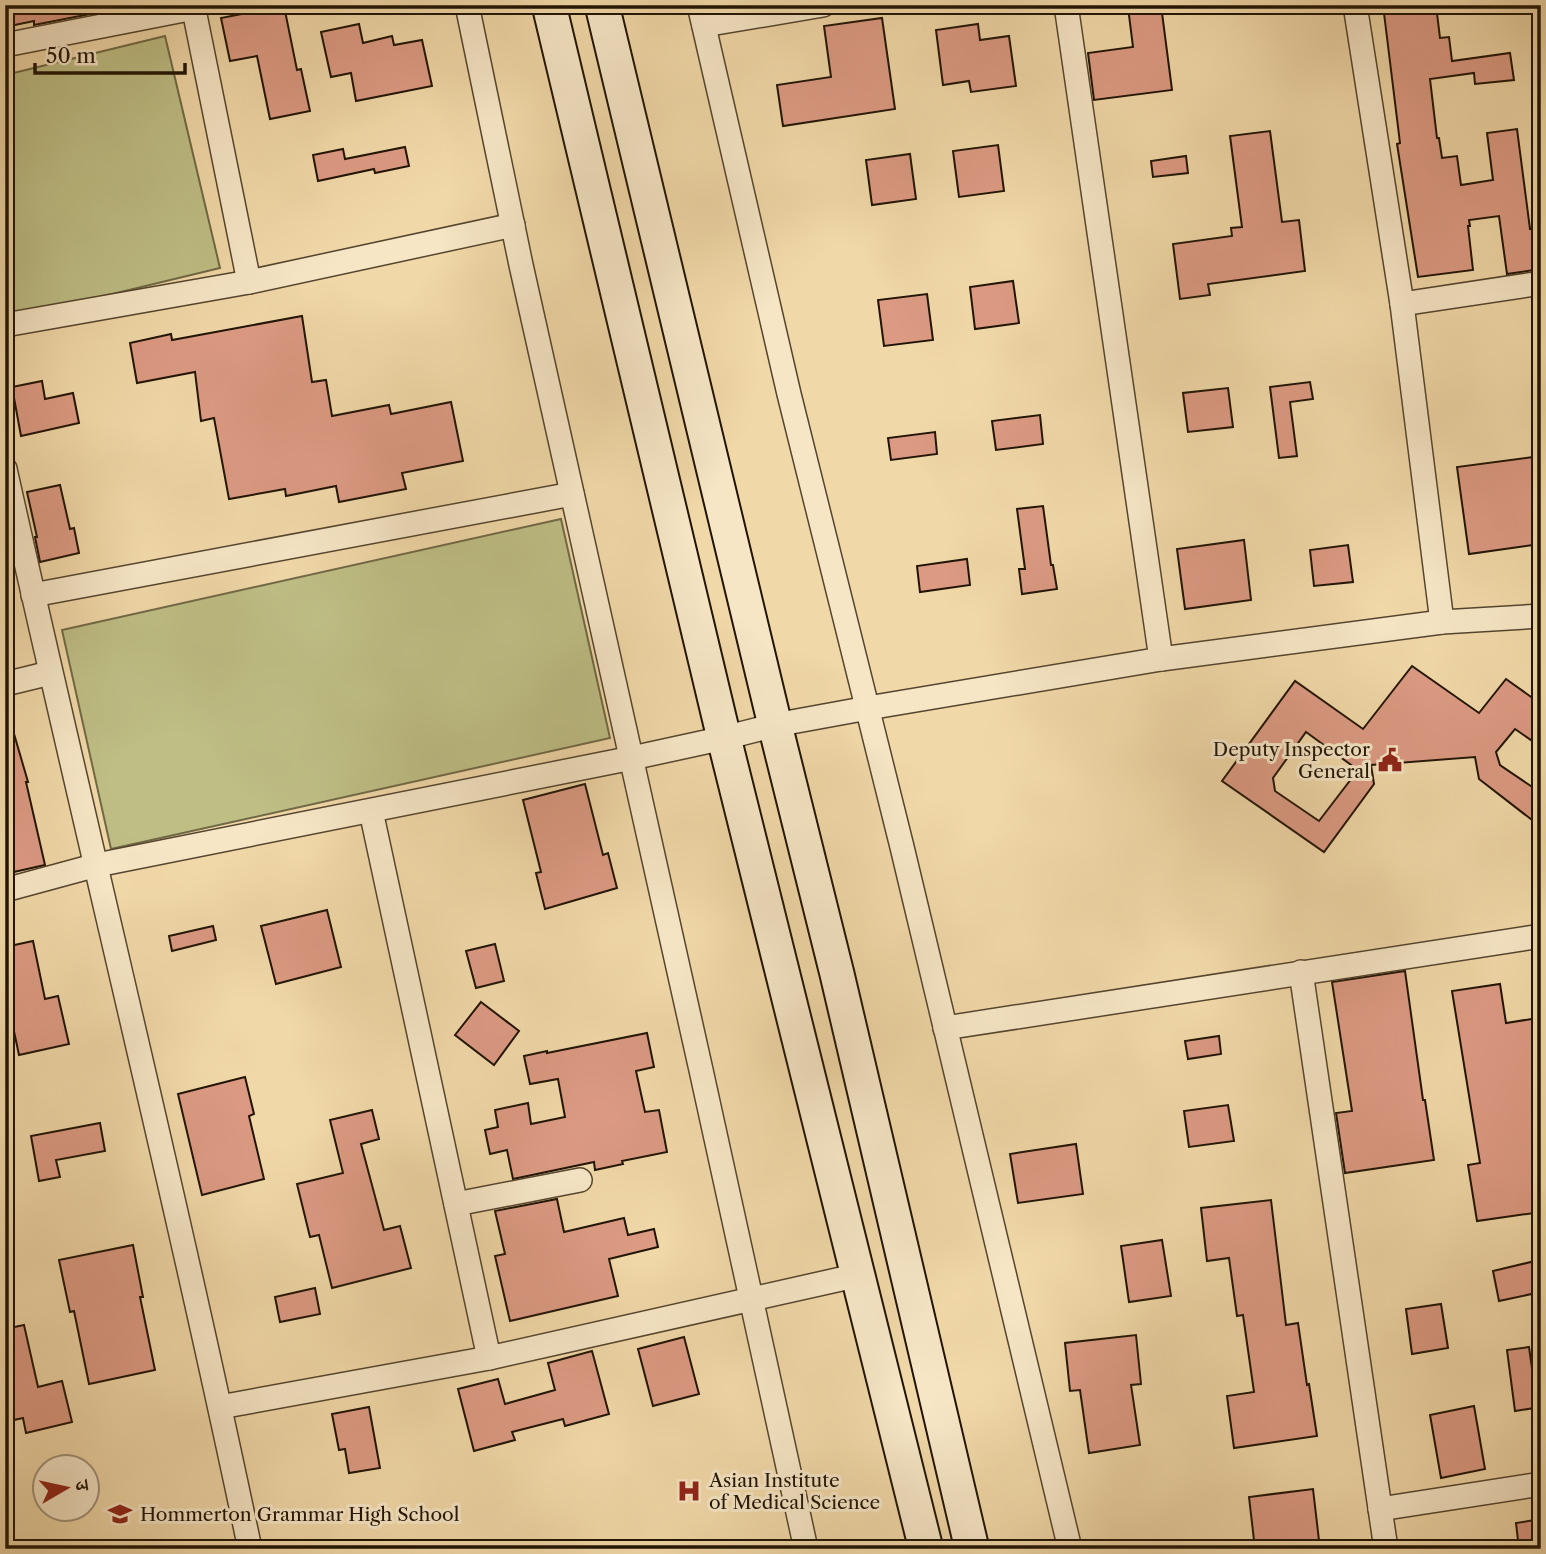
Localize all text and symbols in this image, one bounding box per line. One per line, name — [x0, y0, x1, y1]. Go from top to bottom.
scale bar — [35, 32, 186, 76]
text: 50 m — [46, 43, 96, 68]
place label: Deputy Inspector General — [1213, 738, 1370, 783]
public building icon: Deputy Inspector General — [1376, 746, 1404, 774]
north arrow — [32, 1452, 102, 1522]
place label: Asian Institute of Medical Science — [708, 1469, 880, 1514]
text: उ — [70, 1477, 95, 1493]
hospital icon: Asian Institute of Medical Science — [675, 1477, 703, 1505]
school or university icon: Hommerton Grammar High School — [106, 1500, 134, 1528]
place label: Hommerton Grammar High School — [140, 1503, 460, 1526]

